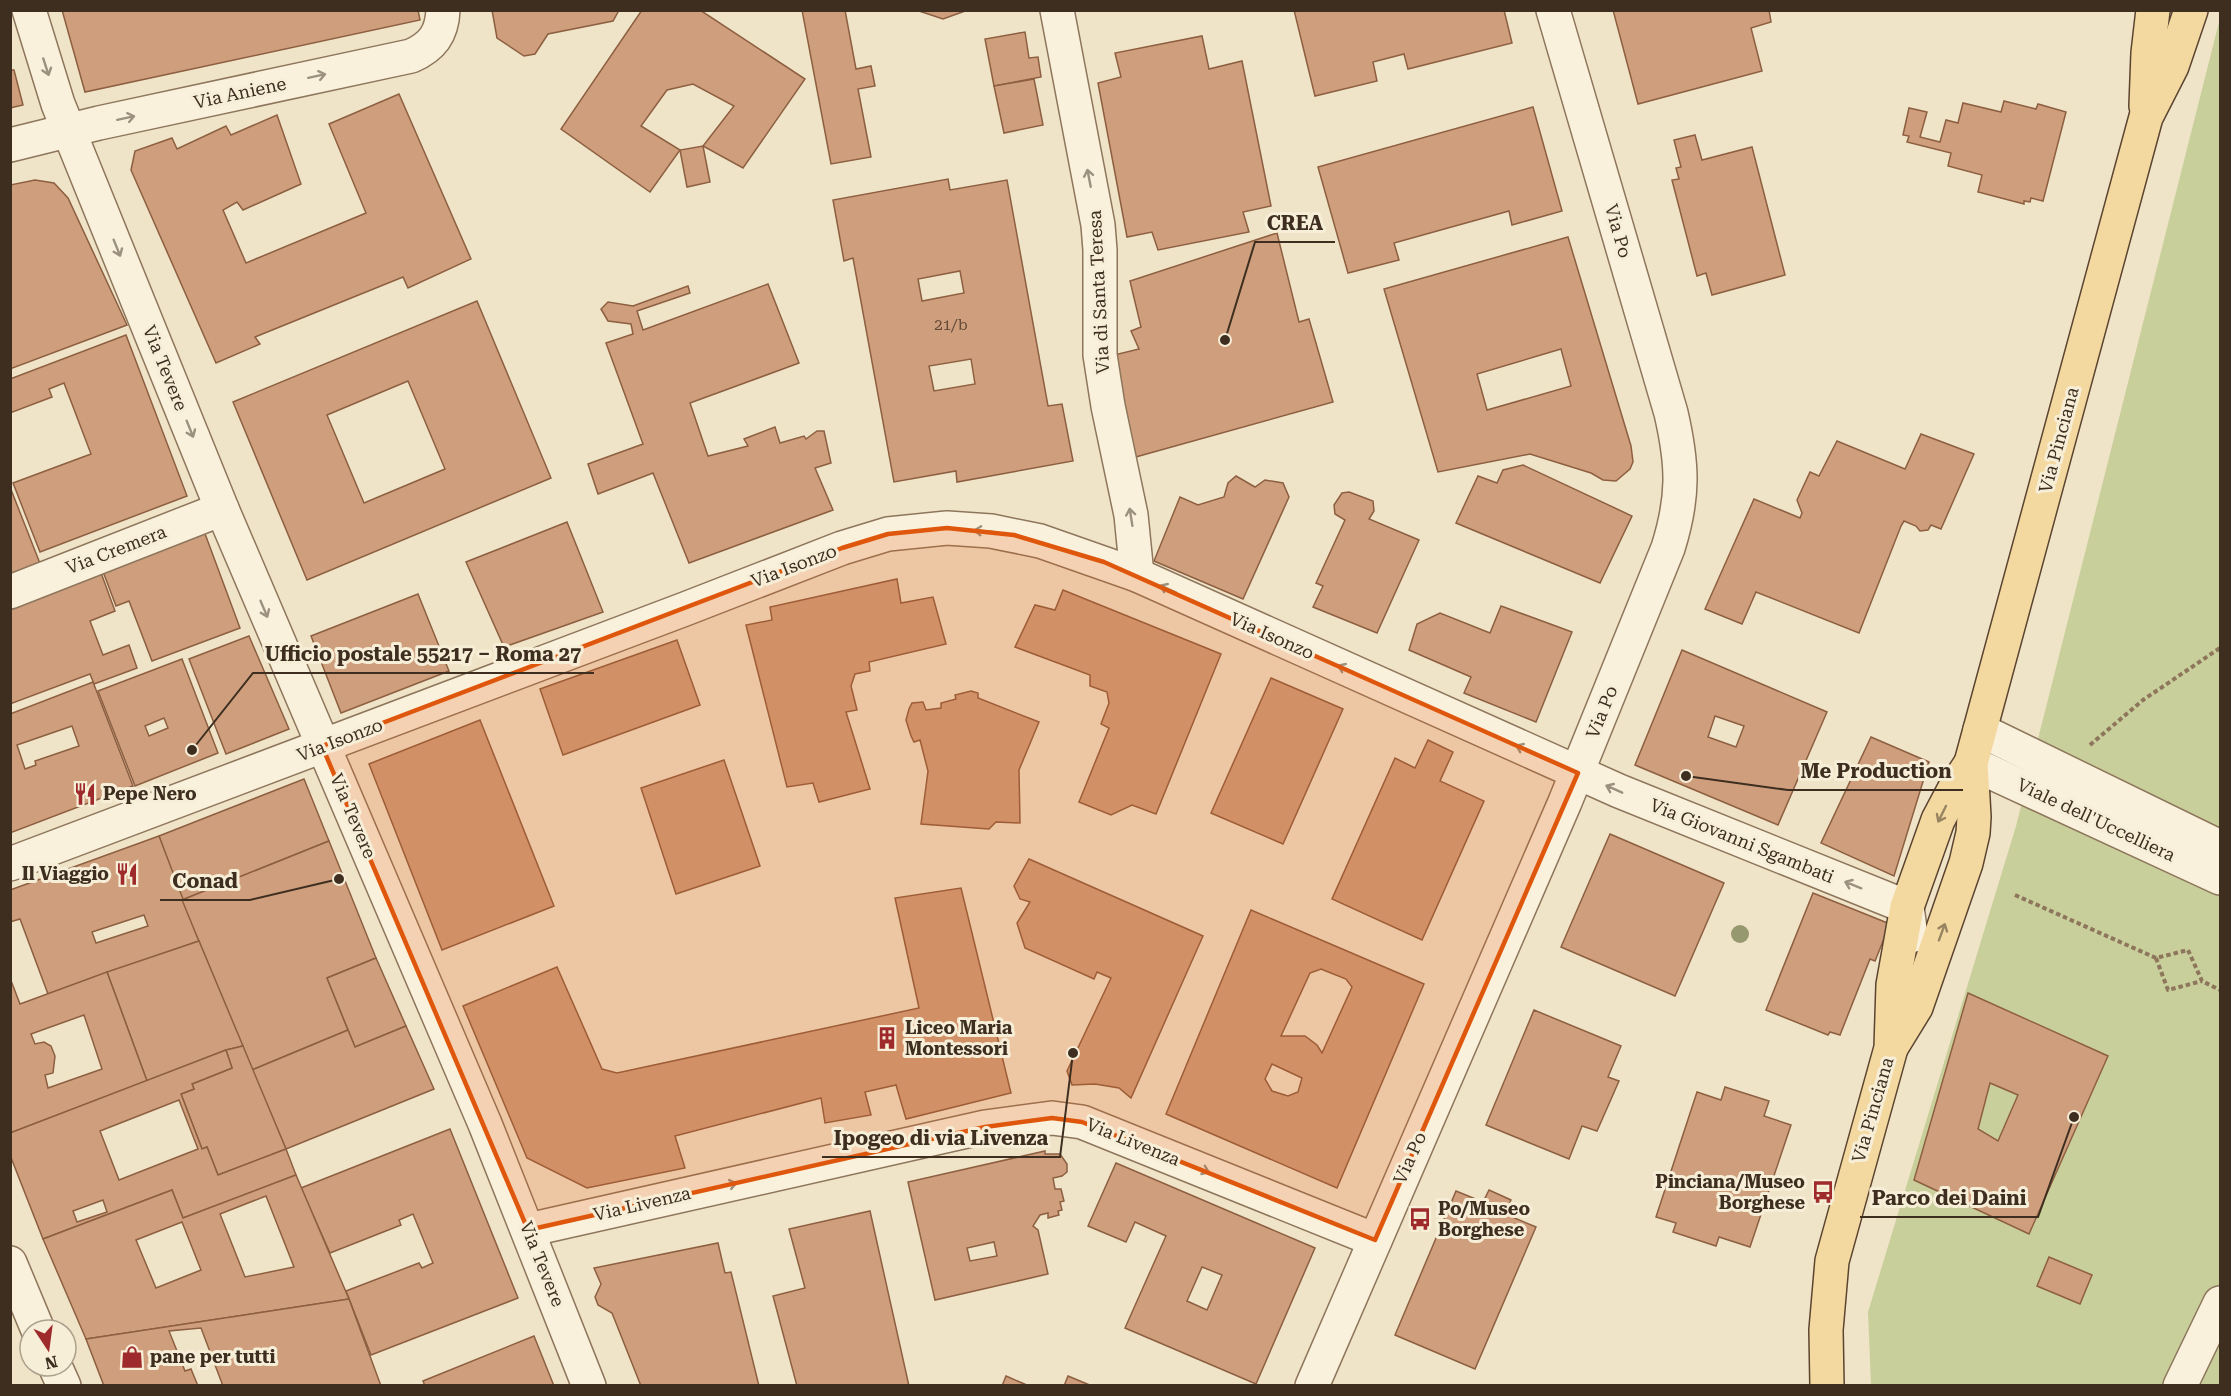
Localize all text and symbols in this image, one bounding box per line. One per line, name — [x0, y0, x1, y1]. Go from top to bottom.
one-way arrow — [41, 57, 52, 76]
one-way arrow — [307, 70, 326, 81]
street label: Via Aniene — [192, 72, 288, 113]
one-way arrow — [117, 111, 136, 123]
one-way arrow — [1083, 169, 1094, 189]
street label: Via Po — [1601, 202, 1636, 260]
callout: CREA — [1255, 204, 1335, 242]
street label: Via di Santa Teresa — [1084, 209, 1113, 375]
text: CREA — [1267, 211, 1324, 235]
one-way arrow — [112, 238, 123, 257]
house number: 21/b — [934, 316, 968, 334]
street label: Via Tevere — [139, 322, 192, 414]
street label: Via Pinciana — [2034, 385, 2083, 495]
one-way arrow — [185, 419, 196, 438]
one-way arrow — [1125, 507, 1136, 527]
street label: Via Cremera — [63, 521, 169, 578]
one-way arrow — [974, 525, 994, 536]
street label: Via Isonzo — [748, 540, 840, 591]
one-way arrow — [1160, 583, 1178, 594]
one-way arrow — [259, 599, 270, 618]
street label: Via Isonzo — [1227, 608, 1318, 663]
callout: Ufficio postale 55217 – Roma 27 — [253, 635, 594, 673]
text: Ufficio postale 55217 – Roma 27 — [265, 642, 581, 666]
one-way arrow — [1338, 663, 1356, 674]
street label: Via Po — [1582, 682, 1622, 741]
street label: Via Isonzo — [294, 714, 386, 765]
one-way arrow — [1515, 743, 1533, 754]
callout: Me Production — [1788, 752, 1963, 790]
text: Me Production — [1800, 759, 1952, 783]
street label: Via Tevere — [326, 770, 381, 862]
street label: Viale dell'Uccelliera — [2014, 774, 2179, 866]
restaurant icon: Pepe Nero — [72, 781, 98, 807]
one-way arrow — [1605, 782, 1623, 794]
place label: Pepe Nero — [103, 783, 197, 804]
street label: Via Giovanni Sgambati — [1647, 794, 1838, 887]
one-way arrow — [1935, 804, 1947, 822]
restaurant icon: Il Viaggio — [114, 861, 140, 887]
callout: Conad — [160, 862, 250, 900]
place label: Il Viaggio — [22, 863, 109, 884]
text: Conad — [172, 869, 238, 893]
one-way arrow — [1844, 879, 1863, 890]
one-way arrow — [1938, 923, 1949, 942]
place label: Liceo Maria Montessori — [905, 1017, 1013, 1059]
building icon: Liceo Maria Montessori — [874, 1025, 900, 1051]
street label: Via Pinciana — [1847, 1055, 1898, 1165]
street label: Via Livenza — [1083, 1113, 1183, 1170]
callout: Ipogeo di via Livenza — [822, 1119, 1060, 1157]
text: Ipogeo di via Livenza — [834, 1126, 1048, 1150]
street label: Via Po — [1389, 1128, 1430, 1187]
one-way arrow — [1191, 1164, 1209, 1175]
place label: Pinciana/Museo Borghese — [1655, 1171, 1805, 1213]
one-way arrow — [718, 1179, 738, 1190]
bus stop icon: Pinciana/Museo Borghese — [1810, 1179, 1836, 1205]
callout: Parco dei Daini — [1860, 1179, 2038, 1217]
street label: Via Livenza — [591, 1182, 693, 1225]
text: Parco dei Daini — [1872, 1186, 2027, 1210]
place label: Po/Museo Borghese — [1438, 1198, 1530, 1240]
bus stop icon: Po/Museo Borghese — [1407, 1206, 1433, 1232]
street label: Via Tevere — [516, 1218, 569, 1310]
north arrow — [18, 1318, 78, 1378]
shop icon: pane per tutti — [119, 1344, 145, 1370]
place label: pane per tutti — [150, 1346, 275, 1367]
text: N — [43, 1351, 59, 1373]

